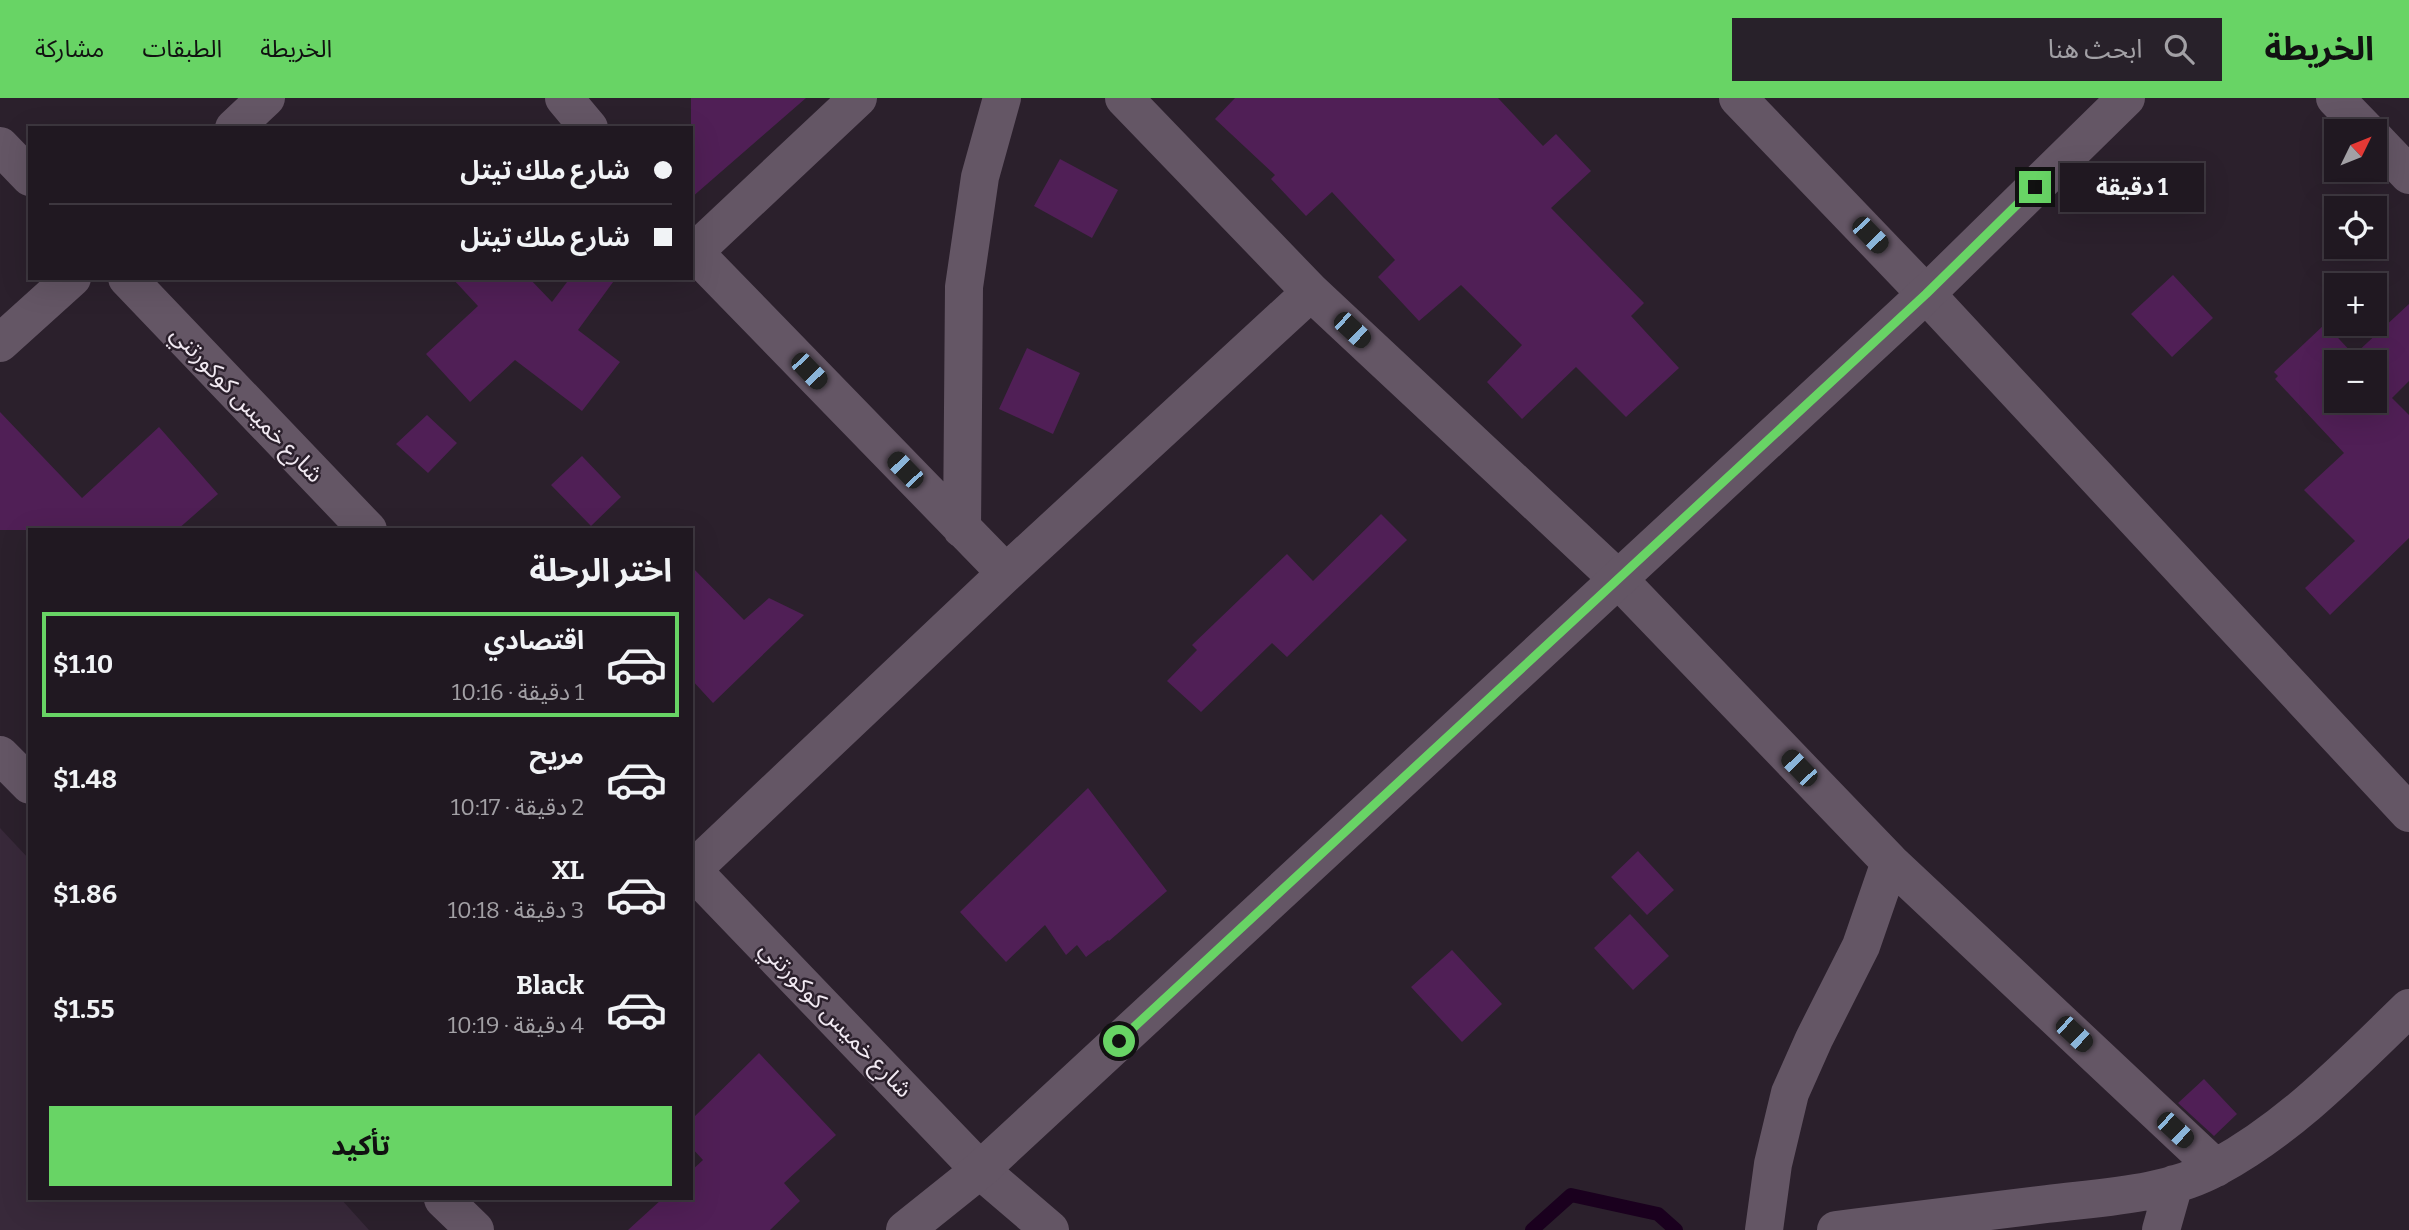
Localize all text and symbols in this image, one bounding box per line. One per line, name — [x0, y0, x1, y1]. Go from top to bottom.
search box — [1732, 18, 2222, 81]
text: الخريطة — [2264, 29, 2374, 69]
icon: search — [2160, 30, 2198, 68]
text: ابحث هنا — [2048, 34, 2142, 65]
text: مشاركة — [35, 35, 104, 63]
text: الطبقات — [142, 35, 222, 63]
text: الخريطة — [260, 35, 332, 63]
north arrow — [2324, 119, 2387, 182]
map controls — [2324, 119, 2387, 413]
text: شارع ملك تيتل — [460, 155, 630, 186]
callout: 1 دقيقة — [2060, 162, 2203, 212]
route end — [2019, 171, 2051, 203]
text: 1 دقيقة — [2096, 173, 2168, 201]
button: locate — [2324, 196, 2387, 259]
car — [1848, 213, 1893, 257]
text: شارع ملك تيتل — [460, 222, 630, 253]
button: + — [2324, 273, 2387, 336]
car — [1330, 308, 1375, 352]
street label: شارع خميس كوكورتني — [162, 320, 329, 491]
car — [787, 349, 832, 393]
button: − — [2324, 350, 2387, 413]
car — [883, 448, 928, 492]
text: اختر الرحلة — [530, 551, 672, 589]
text: اقتصادي — [484, 625, 584, 656]
icon: car — [605, 633, 668, 696]
text: $1.10 — [53, 649, 113, 680]
text: 1 دقيقة · 10:16 — [452, 678, 584, 706]
text: مريح — [529, 740, 584, 771]
car — [1777, 746, 1822, 790]
icon: car — [605, 748, 668, 811]
text: $1.48 — [53, 764, 117, 795]
text: 2 دقيقة · 10:17 — [451, 793, 584, 821]
text: XL — [552, 855, 584, 886]
icon: car — [605, 863, 668, 926]
text: $1.86 — [53, 879, 117, 910]
text: 3 دقيقة · 10:18 — [448, 896, 584, 924]
street label: شارع خميس كوكورتني — [751, 935, 918, 1106]
text: Black — [516, 970, 584, 1001]
icon: car — [605, 978, 668, 1041]
text: $1.55 — [53, 994, 115, 1025]
text: 4 دقيقة · 10:19 — [448, 1011, 584, 1039]
car — [2052, 1012, 2097, 1056]
route start — [1103, 1025, 1135, 1057]
button: تأكيد — [49, 1106, 672, 1186]
car — [2153, 1108, 2198, 1152]

